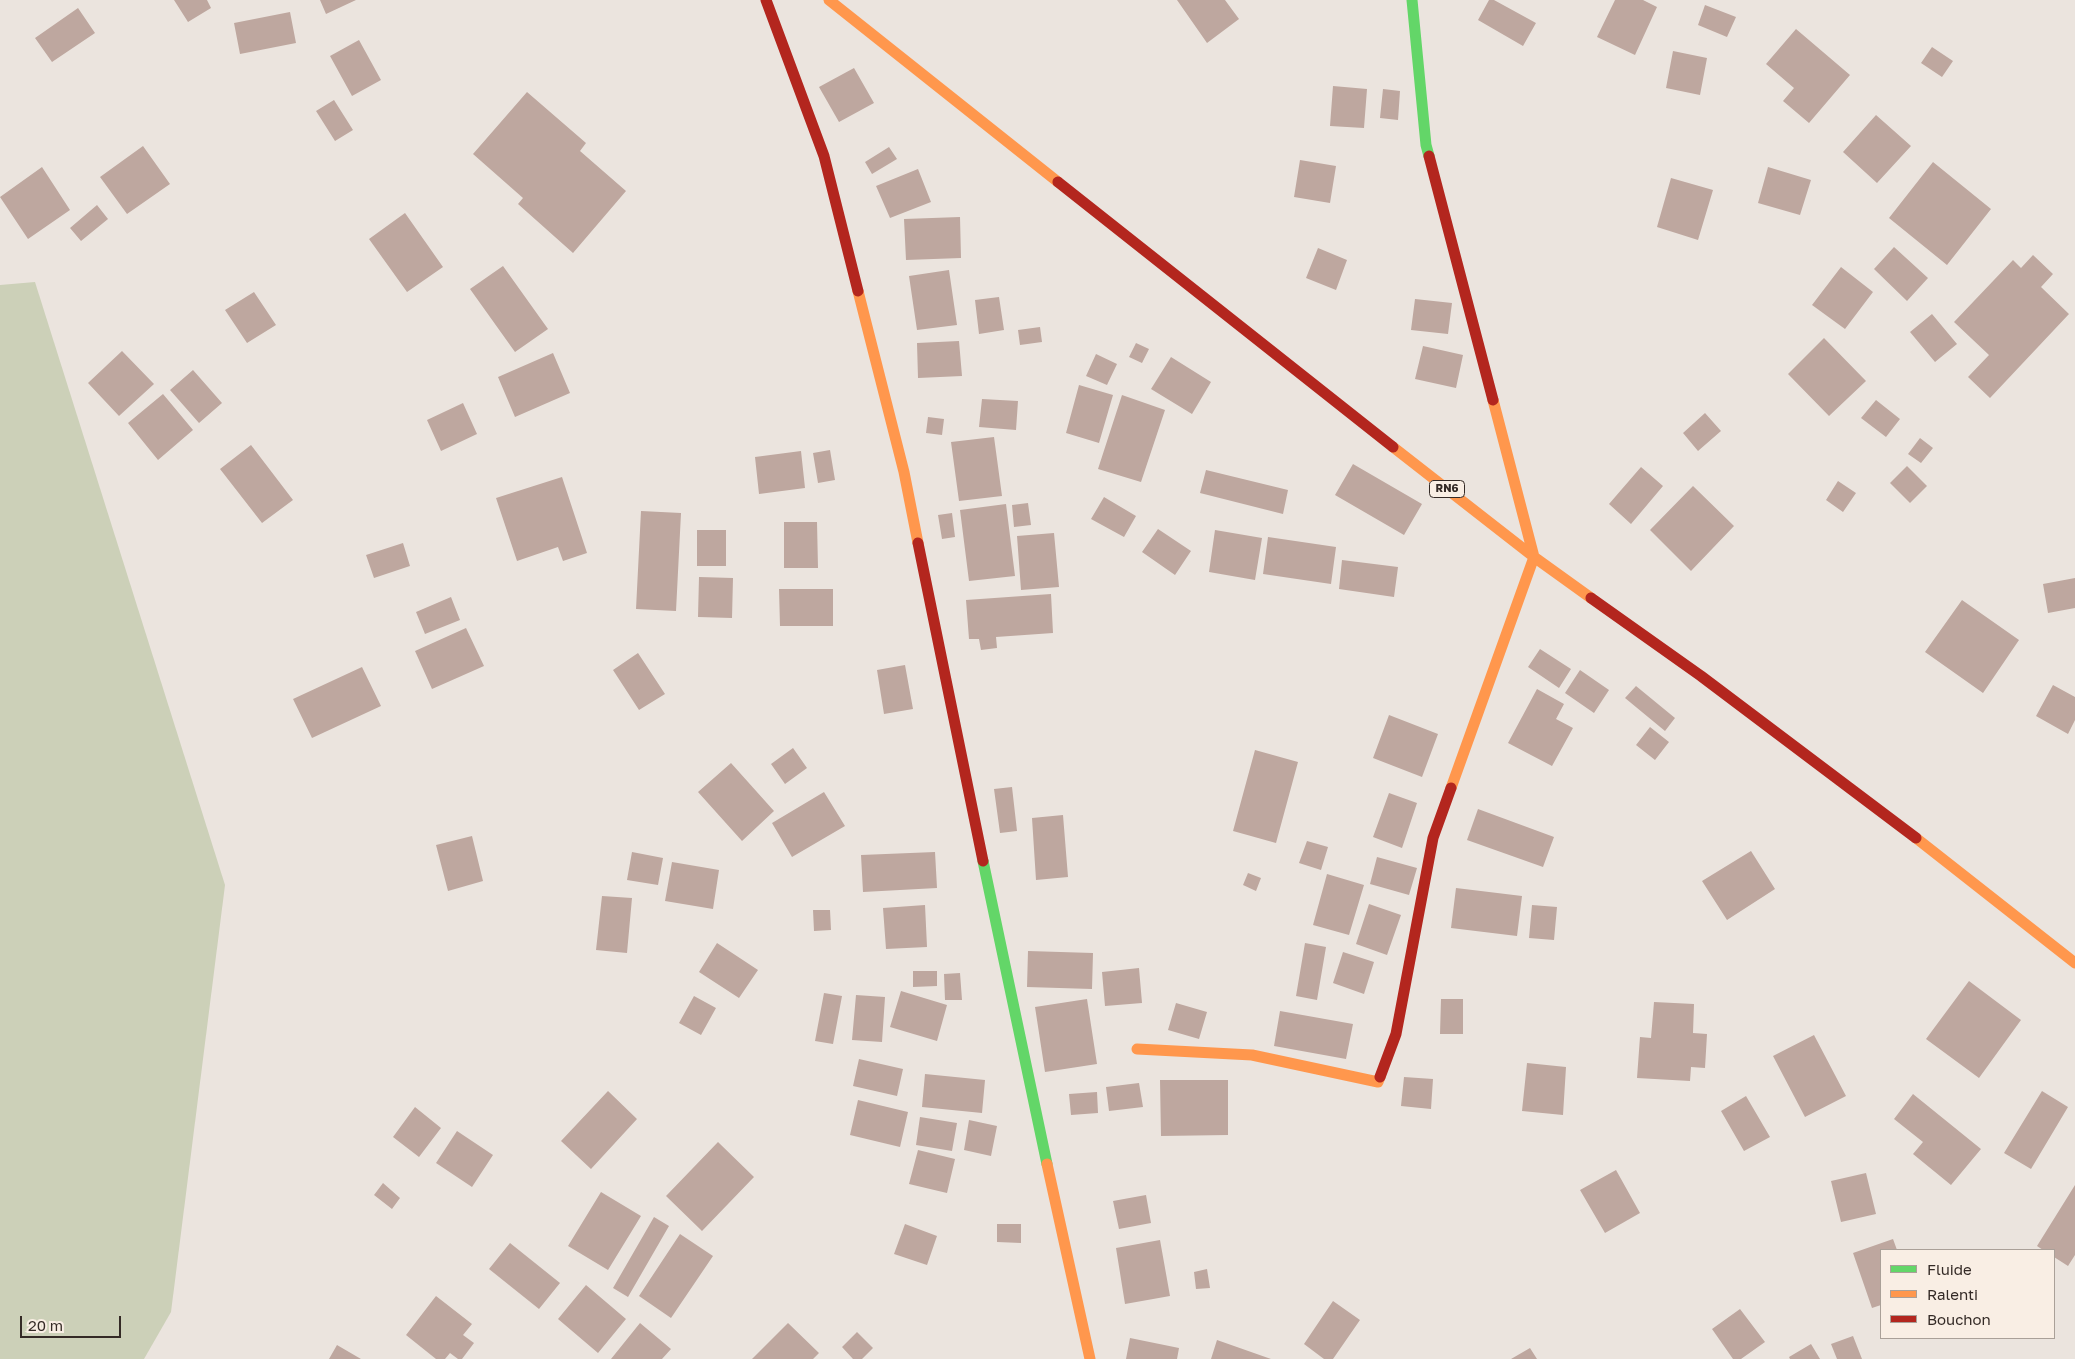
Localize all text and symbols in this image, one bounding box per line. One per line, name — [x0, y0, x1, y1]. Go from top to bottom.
road number: RN6 — [1430, 480, 1464, 498]
legend — [1880, 1249, 2055, 1339]
text: Fluide — [1927, 1260, 1972, 1278]
text: Ralenti — [1927, 1285, 1978, 1303]
scale bar — [22, 1306, 124, 1338]
text: Bouchon — [1927, 1310, 1991, 1328]
text: 20 m — [28, 1316, 63, 1334]

